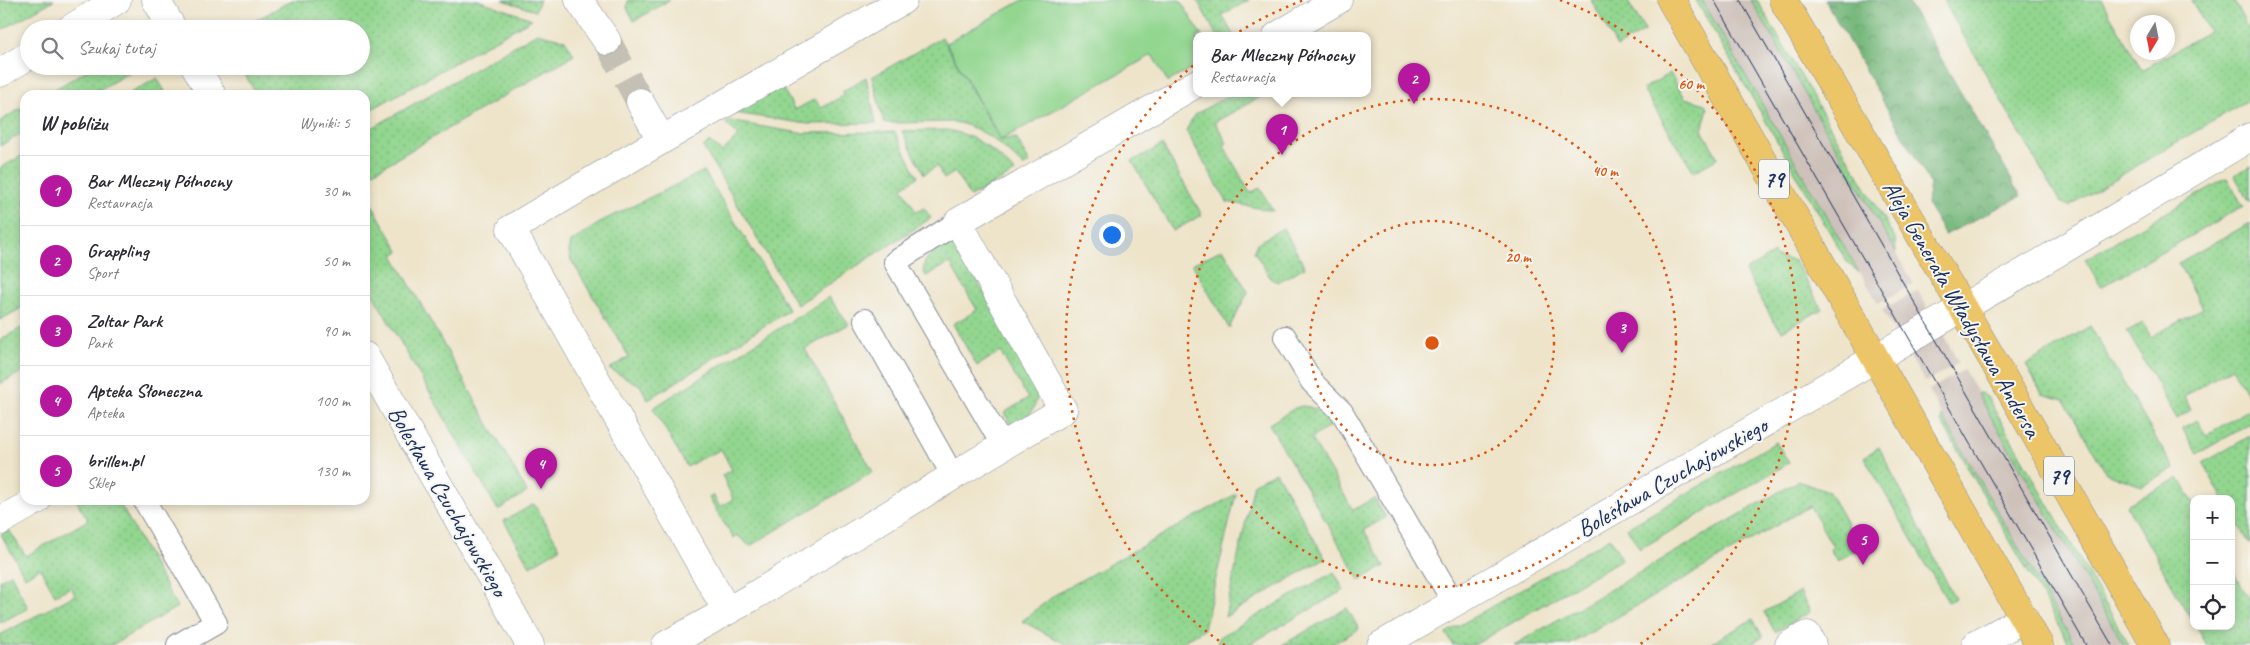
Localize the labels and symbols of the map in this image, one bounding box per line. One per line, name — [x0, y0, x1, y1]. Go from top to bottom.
north arrow — [2130, 15, 2175, 60]
pin: 2 — [1398, 63, 1430, 104]
text: 60 m — [1678, 75, 1705, 94]
pin: 1 — [1266, 114, 1298, 155]
road number: 79 — [1759, 160, 1789, 198]
text: 40 m — [1592, 162, 1619, 181]
street label: Aleja Generała Władysława Andersa — [1876, 175, 2049, 444]
your location — [1099, 222, 1125, 248]
text: 20 m — [1505, 248, 1532, 267]
pin: 3 — [1606, 312, 1638, 353]
centre of rings — [1423, 334, 1441, 352]
street label: Bolesława Czuchajowskiego — [381, 400, 516, 604]
street label: Bolesława Czuchajowskiego — [1571, 409, 1775, 544]
pin: 4 — [525, 448, 557, 489]
road number: 79 — [2044, 456, 2074, 496]
pin: 5 — [1847, 524, 1879, 565]

